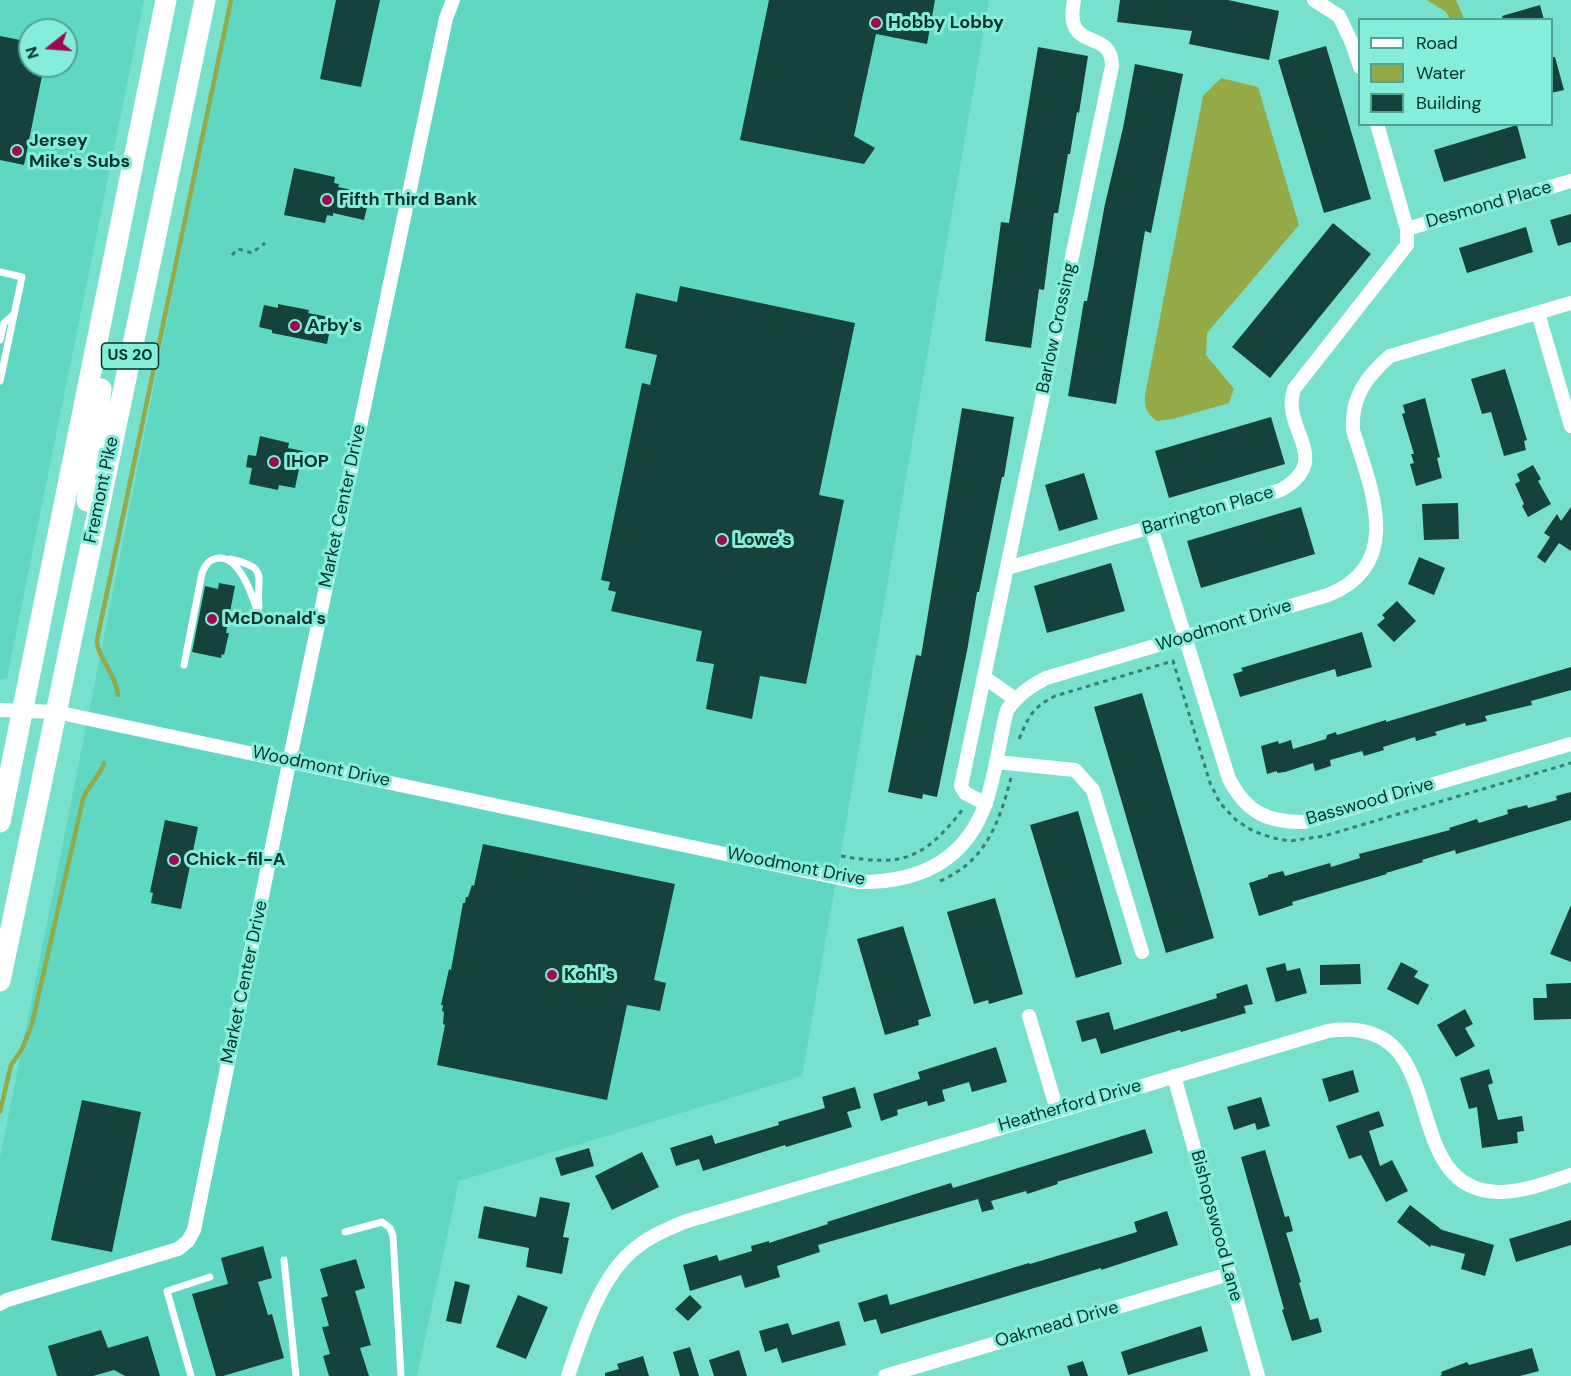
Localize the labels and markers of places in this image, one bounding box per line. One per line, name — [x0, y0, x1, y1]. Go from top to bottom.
place label: Hobby Lobby — [888, 12, 1004, 34]
marker: Hobby Lobby — [869, 16, 883, 30]
place label: Jersey Mike's Subs — [29, 130, 130, 172]
marker: Jersey Mike's Subs — [10, 144, 24, 158]
place label: Fifth Third Bank — [339, 189, 477, 211]
marker: Fifth Third Bank — [320, 193, 334, 207]
place label: Arby's — [307, 315, 362, 337]
marker: Arby's — [288, 319, 302, 333]
place label: IHOP — [286, 451, 329, 473]
marker: IHOP — [267, 455, 281, 469]
place label: Lowe's — [734, 529, 792, 551]
marker: Lowe's — [715, 533, 729, 547]
place label: McDonald's — [224, 608, 326, 630]
marker: McDonald's — [205, 612, 219, 626]
place label: Chick-fil-A — [186, 849, 285, 871]
marker: Chick-fil-A — [167, 853, 181, 867]
place label: Kohl's — [564, 964, 615, 986]
marker: Kohl's — [545, 968, 559, 982]

